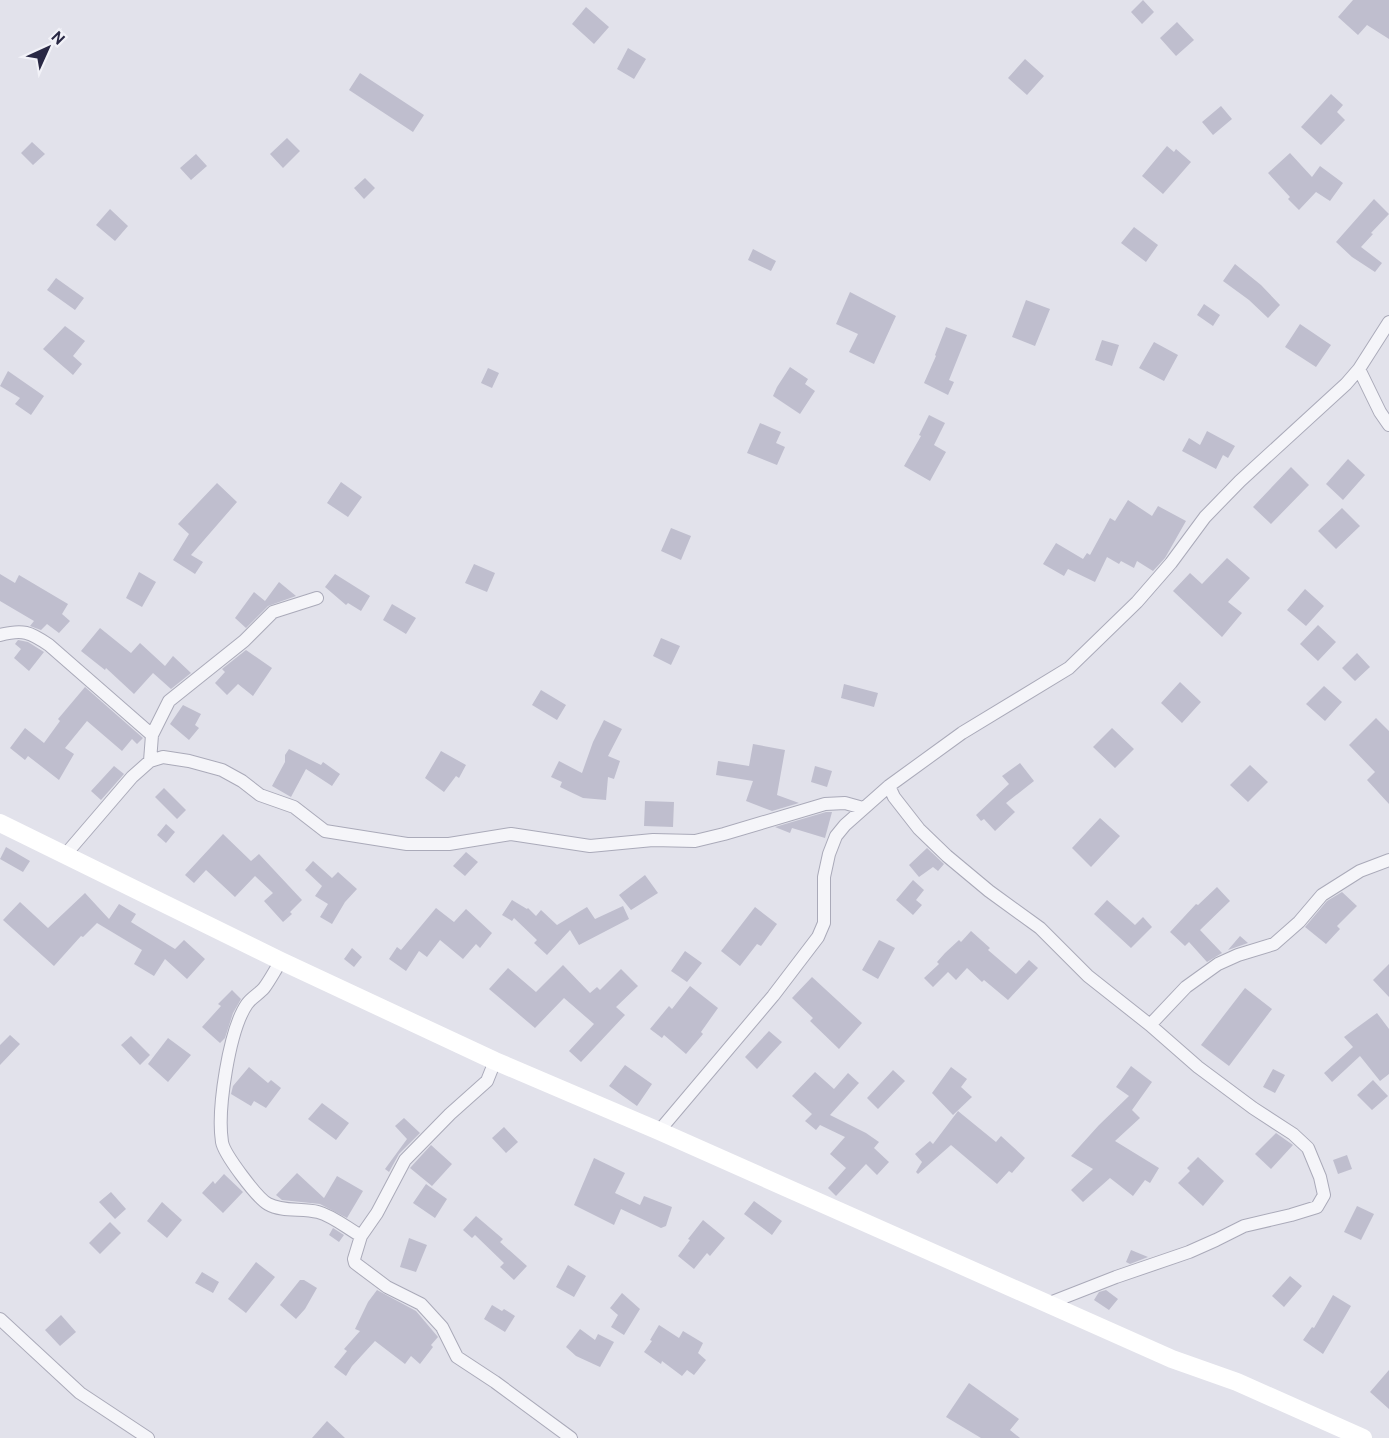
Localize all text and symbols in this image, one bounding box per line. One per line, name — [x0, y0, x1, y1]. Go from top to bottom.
north arrow — [18, 18, 78, 78]
text: N — [48, 27, 69, 48]

